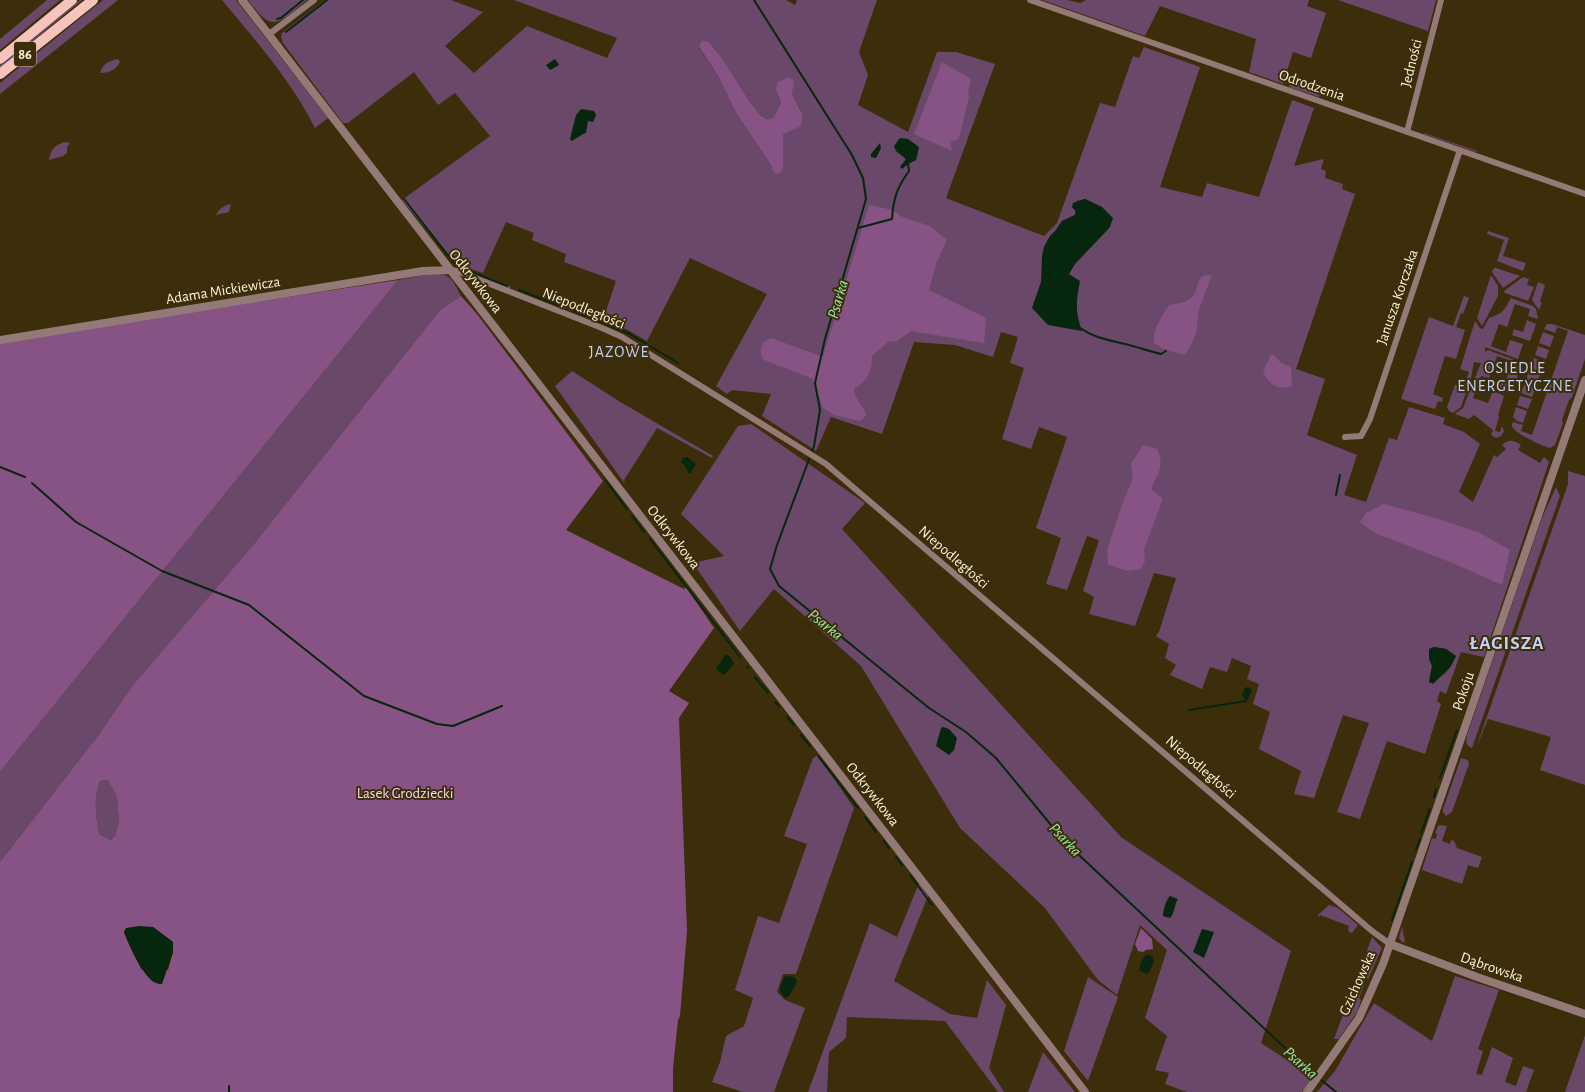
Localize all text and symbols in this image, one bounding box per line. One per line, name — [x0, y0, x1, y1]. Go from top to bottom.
street label: Jedności — [1398, 37, 1425, 89]
road number: 86 — [14, 42, 36, 66]
street label: Odrodzenia — [1277, 67, 1347, 104]
street label: Odkrywkowa — [446, 247, 505, 316]
street label: Janusza Korczaka — [1374, 247, 1421, 347]
street label: Adama Mickiewicza — [165, 274, 281, 307]
water label: Psarka — [825, 278, 851, 320]
street label: Niepodległości — [540, 285, 627, 332]
district label: JAZOWE — [589, 344, 649, 360]
district label: OSIEDLE ENERGETYCZNE — [1457, 360, 1573, 394]
street label: Odkrywkowa — [644, 503, 703, 572]
street label: Niepodległości — [916, 523, 992, 592]
water label: Psarka — [805, 606, 846, 643]
district label: ŁAGISZA — [1469, 634, 1544, 653]
street label: Pokoju — [1450, 669, 1477, 713]
street label: Niepodległości — [1163, 733, 1239, 802]
street label: Odkrywkowa — [843, 760, 902, 829]
park label: Lasek Grodziecki — [357, 786, 453, 801]
water label: Psarka — [1046, 820, 1085, 860]
street label: Gzichowska — [1337, 949, 1378, 1018]
street label: Dąbrowska — [1459, 950, 1525, 985]
water label: Psarka — [1280, 1044, 1320, 1082]

